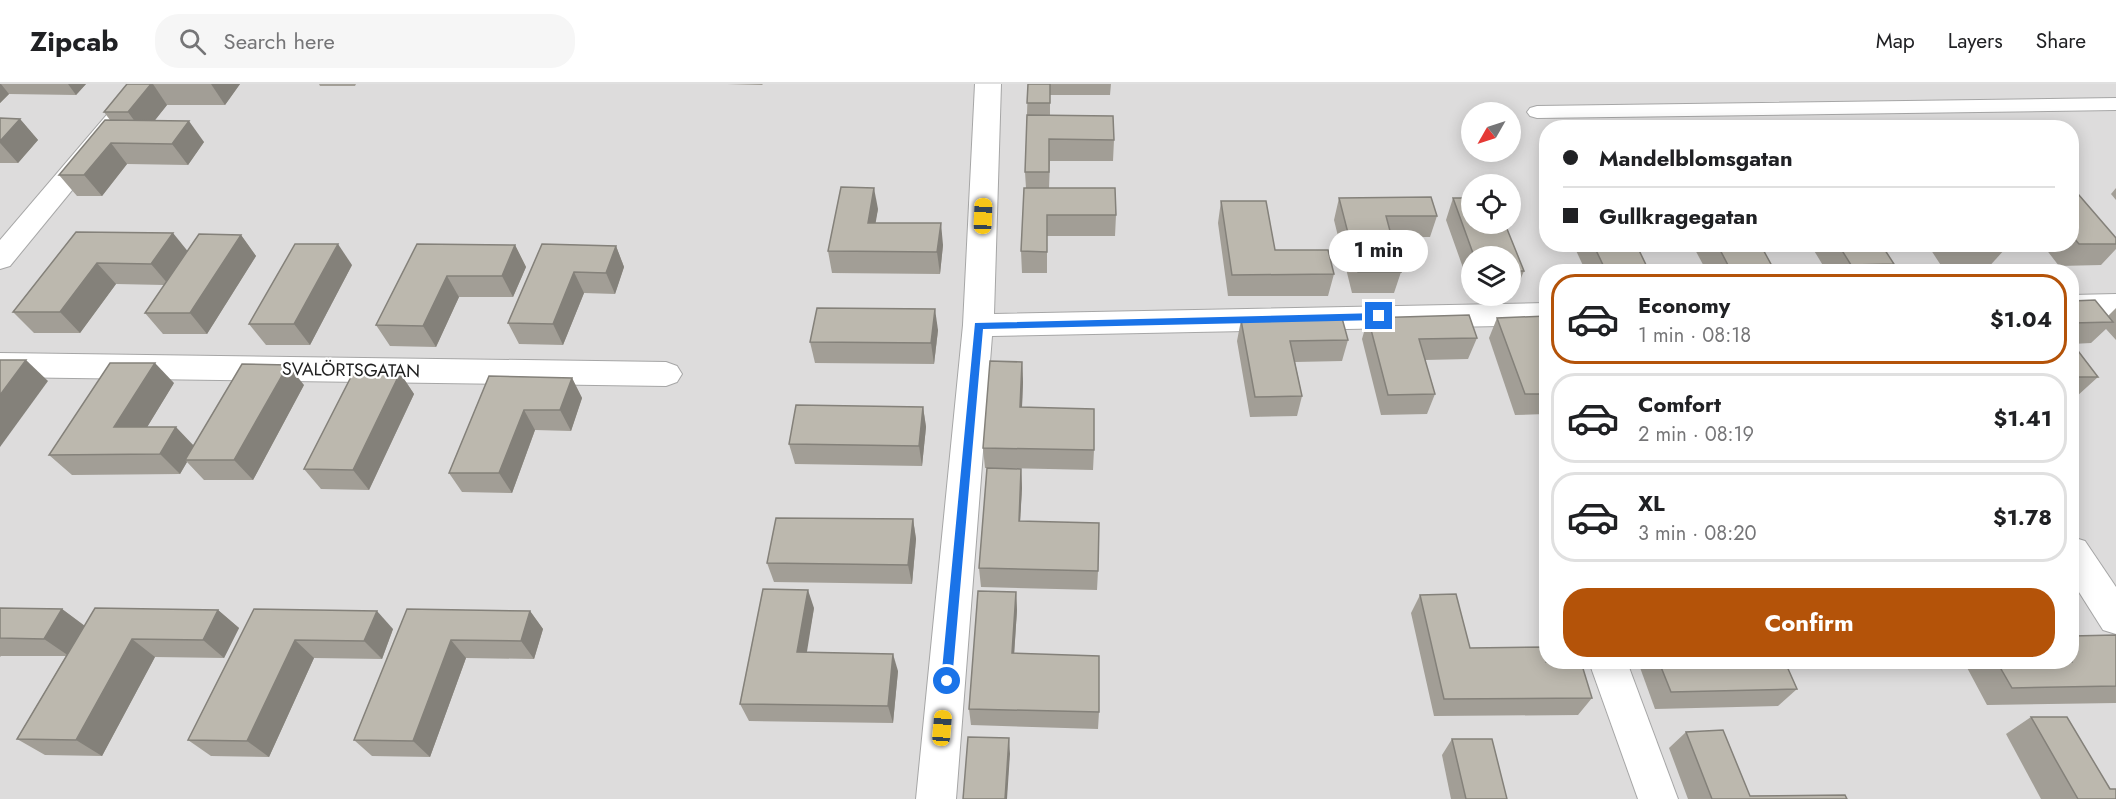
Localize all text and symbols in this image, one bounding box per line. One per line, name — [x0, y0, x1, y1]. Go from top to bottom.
search box — [155, 14, 575, 68]
text: Zipcab — [30, 21, 119, 62]
icon: search — [176, 25, 209, 58]
text: Search here — [224, 25, 335, 57]
text: Map — [1876, 26, 1915, 56]
text: Layers — [1948, 26, 2003, 56]
text: Share — [2036, 26, 2086, 56]
north arrow — [1461, 102, 1521, 162]
map controls — [1461, 102, 1521, 306]
text: Mandelblomsgatan — [1599, 142, 1793, 174]
button: locate — [1461, 174, 1521, 234]
car — [973, 198, 993, 234]
text: Gullkragegatan — [1599, 200, 1758, 232]
callout: 1 min — [1330, 229, 1428, 271]
text: 1 min — [1354, 236, 1403, 265]
button: layers — [1461, 246, 1521, 306]
text: Economy — [1638, 289, 1730, 321]
icon: car — [1566, 292, 1620, 346]
route end — [1365, 302, 1392, 329]
text: $1.04 — [1990, 303, 2052, 335]
text: 1 min · 08:18 — [1638, 321, 1751, 350]
street label: SVALÖRTSGATAN — [282, 356, 420, 384]
text: Comfort — [1638, 388, 1721, 420]
icon: car — [1566, 391, 1620, 445]
text: $1.41 — [1993, 402, 2052, 434]
text: 2 min · 08:19 — [1638, 420, 1754, 449]
text: XL — [1638, 487, 1665, 519]
icon: car — [1566, 490, 1620, 544]
text: $1.78 — [1993, 501, 2052, 533]
text: 3 min · 08:20 — [1638, 519, 1757, 548]
button: Confirm — [1563, 588, 2055, 657]
route start — [933, 667, 960, 694]
car — [931, 709, 953, 747]

